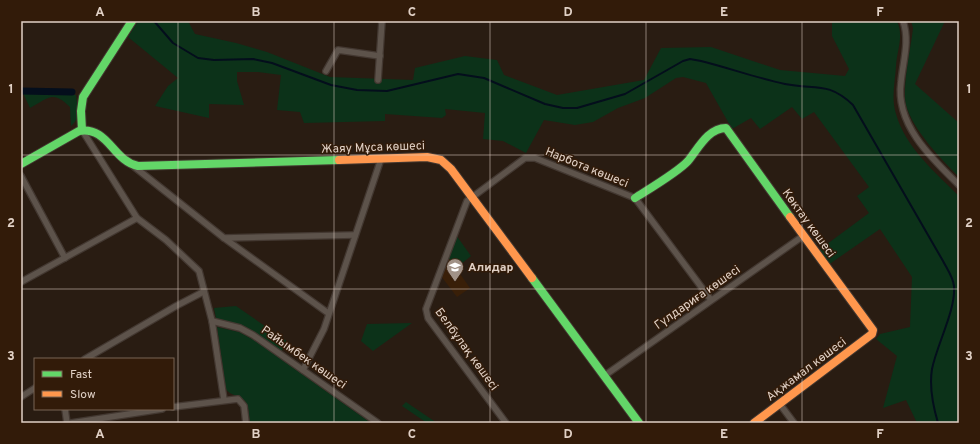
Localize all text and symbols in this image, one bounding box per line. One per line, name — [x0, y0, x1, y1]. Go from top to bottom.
text: A — [95, 5, 105, 21]
text: B — [252, 5, 261, 21]
text: C — [408, 5, 416, 21]
text: D — [563, 5, 573, 21]
text: E — [720, 5, 728, 21]
text: F — [876, 5, 884, 21]
text: 1 — [8, 82, 14, 98]
text: 1 — [966, 82, 972, 98]
street label: Жаяу Мұса көшесі — [321, 138, 425, 158]
street label: Нарбота көшесі — [543, 144, 631, 192]
street label: Көктау көшесі — [778, 186, 839, 261]
text: 2 — [7, 216, 15, 232]
text: 2 — [965, 216, 973, 232]
school or university icon: Алидар — [445, 257, 465, 282]
place label: Алидар — [468, 260, 513, 276]
street label: Гүлдариға көшесі — [651, 262, 744, 333]
street label: Белбұлақ көшесі — [431, 305, 502, 394]
street label: Райымбек көшесі — [258, 322, 349, 393]
street label: Ақжамал көшесі — [763, 334, 850, 405]
text: 3 — [7, 349, 15, 365]
text: 3 — [965, 349, 973, 365]
legend — [34, 358, 174, 410]
text: Fast — [70, 367, 92, 383]
text: Slow — [70, 387, 96, 403]
text: A — [95, 427, 105, 443]
text: B — [252, 427, 261, 443]
text: C — [408, 427, 416, 443]
text: D — [563, 427, 573, 443]
text: E — [720, 427, 728, 443]
text: F — [876, 427, 884, 443]

